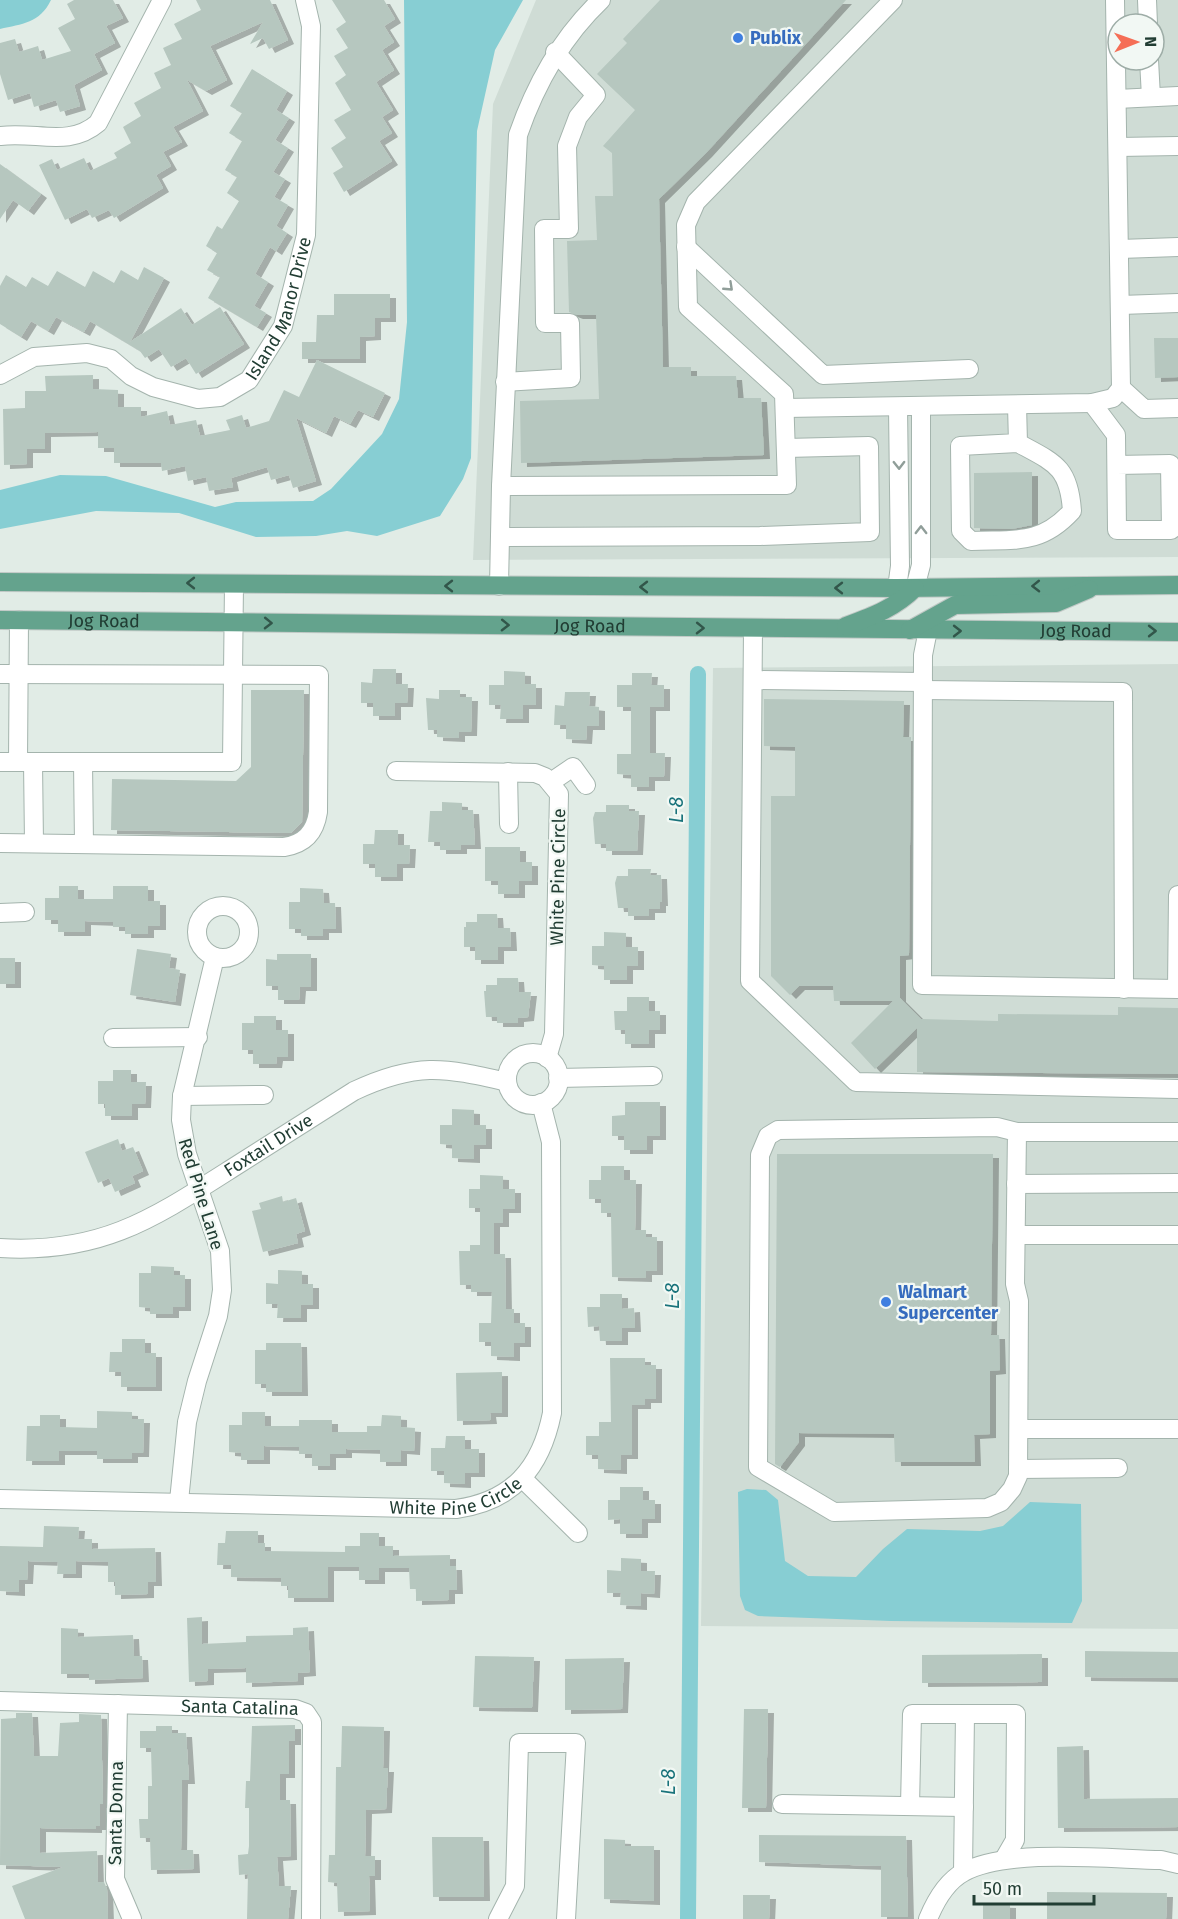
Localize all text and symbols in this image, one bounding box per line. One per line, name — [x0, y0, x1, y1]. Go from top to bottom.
north arrow — [1106, 12, 1166, 72]
place label: Publix — [750, 27, 802, 49]
marker: Publix — [731, 31, 745, 45]
text: N — [1141, 36, 1160, 47]
street label: Island Manor Drive — [241, 235, 316, 384]
one-way arrow — [722, 279, 733, 290]
one-way arrow — [893, 461, 905, 470]
one-way arrow — [915, 526, 927, 535]
one-way arrow — [186, 577, 195, 590]
one-way arrow — [444, 579, 453, 592]
one-way arrow — [1031, 580, 1040, 592]
one-way arrow — [639, 581, 648, 593]
one-way arrow — [834, 582, 843, 594]
street label: Jog Road — [68, 610, 140, 632]
street label: Jog Road — [554, 615, 626, 637]
one-way arrow — [264, 617, 273, 629]
one-way arrow — [501, 619, 510, 632]
street label: Jog Road — [1040, 620, 1112, 642]
one-way arrow — [696, 622, 705, 634]
one-way arrow — [953, 624, 962, 637]
one-way arrow — [1148, 625, 1157, 637]
water label: L-8 — [664, 797, 688, 823]
street label: White Pine Circle — [546, 808, 570, 946]
street label: Foxtail Drive — [220, 1109, 317, 1182]
street label: Red Pine Lane — [174, 1136, 228, 1252]
place label: Walmart Supercenter — [898, 1281, 999, 1324]
water label: L-8 — [660, 1283, 684, 1309]
marker: Walmart Supercenter — [879, 1295, 893, 1309]
street label: White Pine Circle — [389, 1472, 527, 1520]
street label: Santa Catalina — [181, 1695, 299, 1720]
street label: Santa Donna — [104, 1761, 128, 1865]
water label: L-8 — [656, 1769, 680, 1795]
scale bar — [974, 1868, 1094, 1906]
text: 50 m — [983, 1878, 1022, 1900]

